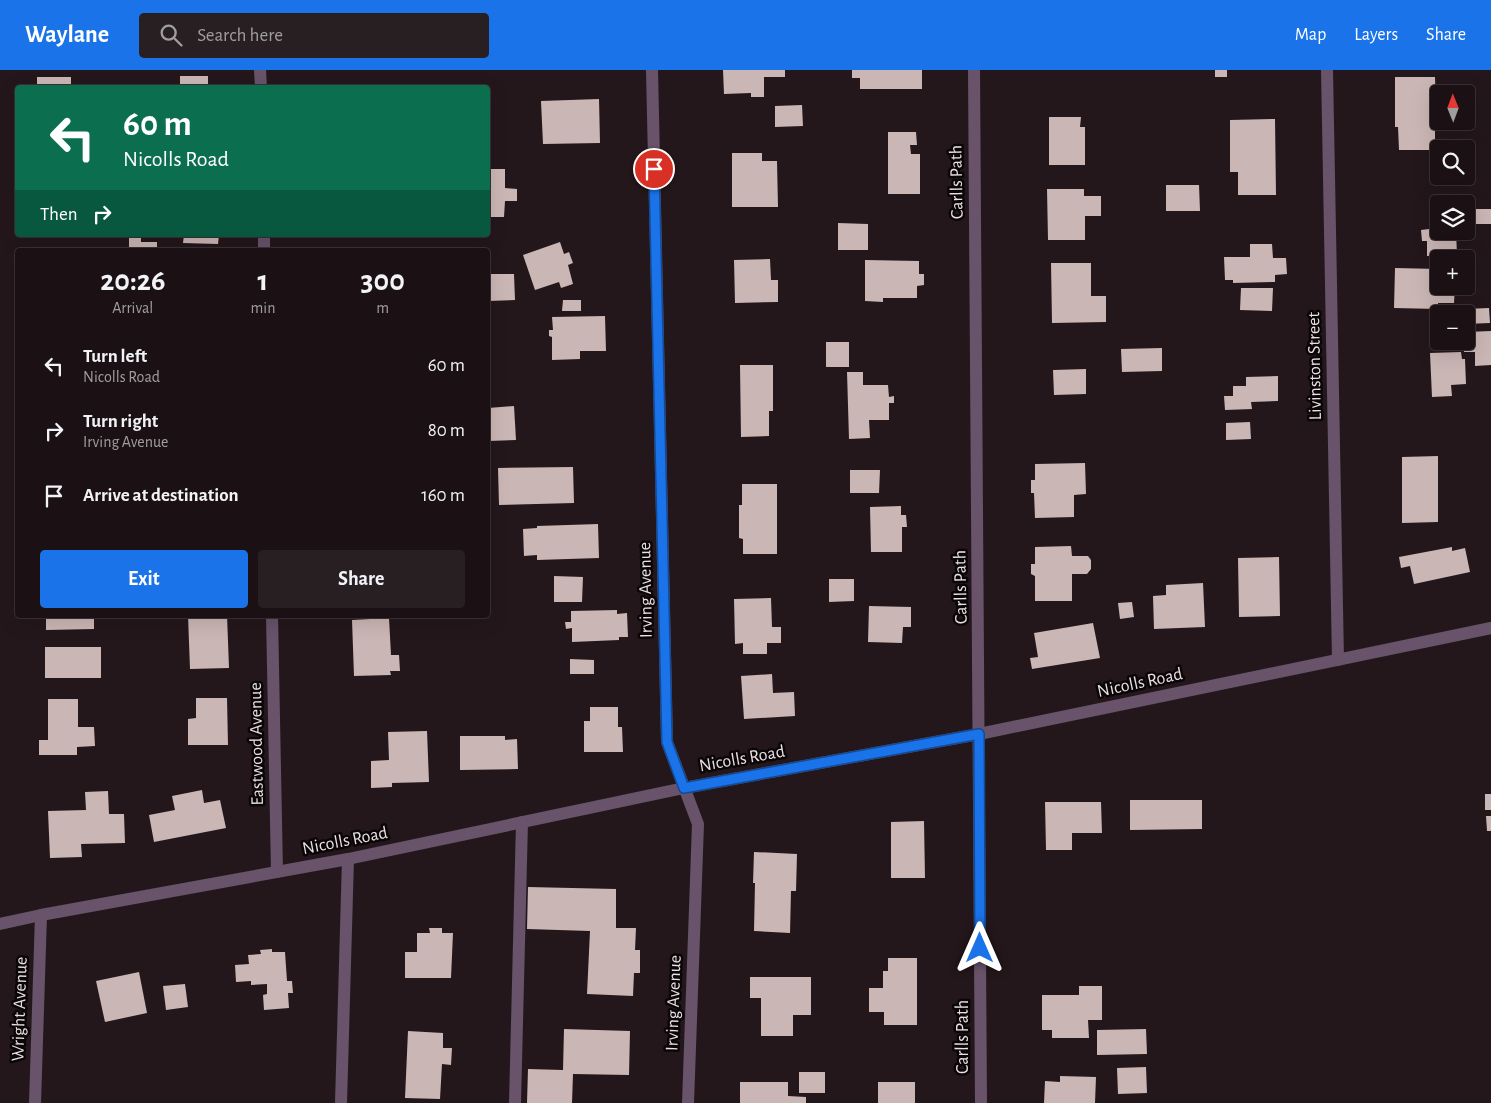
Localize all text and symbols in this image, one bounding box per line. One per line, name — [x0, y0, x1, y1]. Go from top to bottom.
search box — [139, 13, 489, 58]
icon: search — [157, 21, 185, 49]
text: Waylane — [25, 23, 109, 47]
text: Search here — [197, 26, 283, 45]
text: Map — [1295, 26, 1326, 44]
text: Layers — [1354, 26, 1398, 44]
text: Share — [1426, 26, 1466, 44]
north arrow — [1430, 85, 1475, 130]
map controls — [1430, 85, 1475, 350]
icon: left — [40, 105, 105, 170]
text: 60 m — [123, 107, 192, 142]
button: search — [1430, 140, 1475, 185]
street label: Carlls Path — [947, 145, 967, 219]
text: Nicolls Road — [123, 148, 229, 170]
pin — [633, 148, 675, 190]
icon: arrive — [640, 155, 668, 183]
button: layers — [1430, 195, 1475, 240]
icon: right — [88, 200, 116, 228]
text: Then — [40, 205, 78, 224]
button: + — [1430, 250, 1475, 295]
text: 20:26 — [100, 266, 165, 296]
text: 1 — [258, 266, 268, 296]
text: 300 — [361, 266, 405, 296]
text: Arrival — [112, 300, 153, 316]
text: min — [251, 300, 275, 316]
text: m — [376, 300, 389, 316]
button: − — [1430, 305, 1475, 350]
street label: Livinston Street — [1305, 311, 1325, 420]
text: Turn left — [83, 347, 147, 366]
icon: left — [40, 352, 68, 380]
text: 60 m — [428, 356, 465, 375]
text: Nicolls Road — [83, 369, 160, 385]
text: Turn right — [83, 412, 158, 431]
icon: right — [40, 417, 68, 445]
text: 80 m — [428, 421, 465, 440]
text: Irving Avenue — [83, 434, 168, 450]
icon: arrive — [40, 482, 68, 510]
text: Arrive at destination — [83, 486, 239, 505]
text: 160 m — [421, 486, 465, 505]
street label: Irving Avenue — [636, 542, 656, 638]
button: Exit — [40, 550, 248, 608]
button: Share — [258, 550, 465, 608]
street label: Carlls Path — [951, 550, 971, 624]
street label: Nicolls Road — [1096, 665, 1184, 701]
street label: Eastwood Avenue — [247, 682, 267, 806]
street label: Nicolls Road — [698, 743, 786, 775]
street label: Nicolls Road — [301, 824, 389, 858]
position arrow — [953, 921, 1005, 973]
street label: Irving Avenue — [663, 955, 685, 1051]
street label: Wright Avenue — [9, 956, 31, 1062]
street label: Carlls Path — [954, 1000, 972, 1074]

